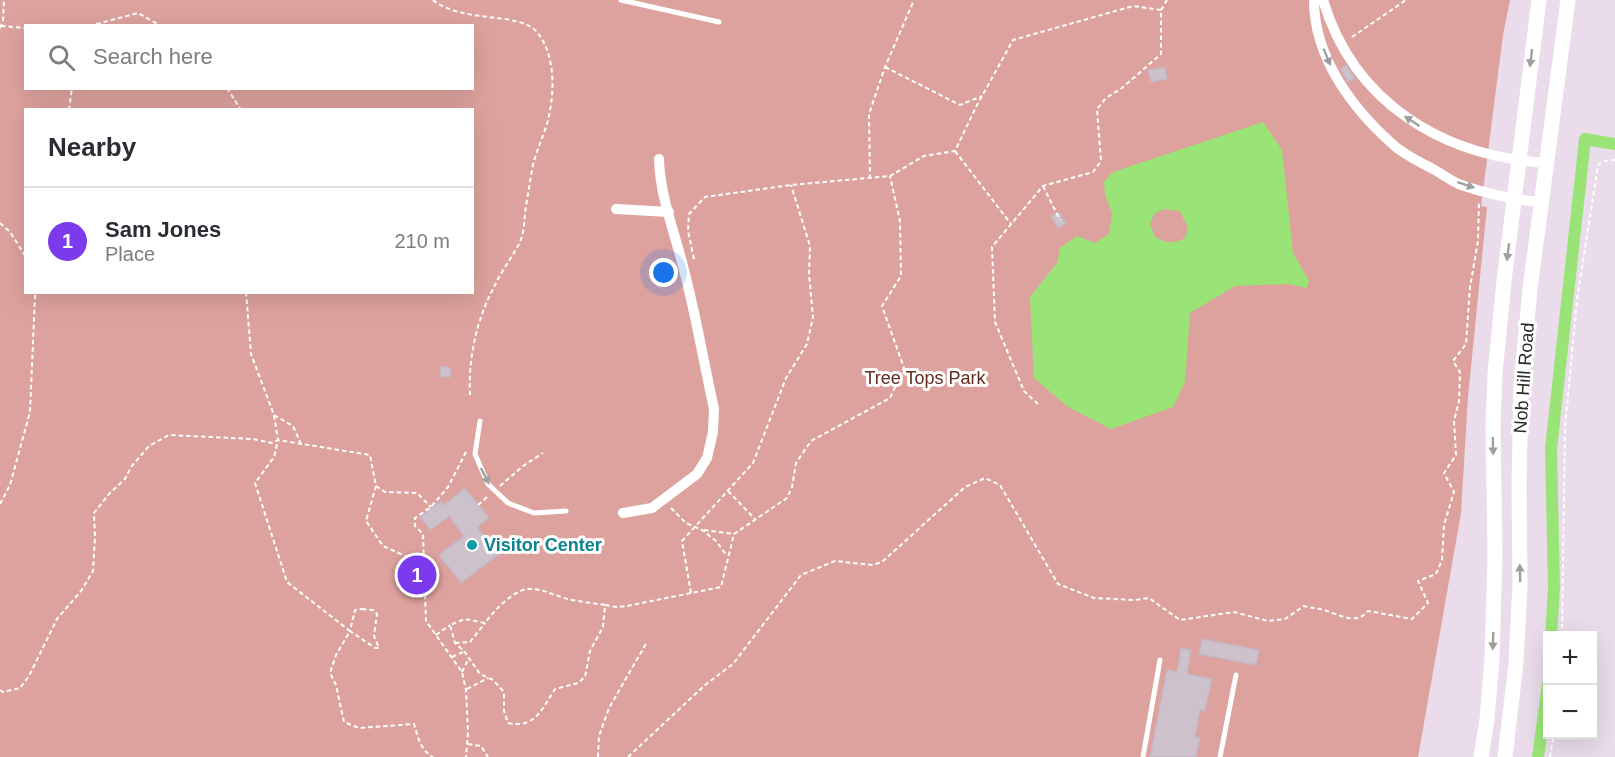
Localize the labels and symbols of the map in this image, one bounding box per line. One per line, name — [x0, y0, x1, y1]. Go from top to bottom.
one-way arrow — [1322, 48, 1332, 66]
one-way arrow — [1527, 49, 1536, 68]
one-way arrow — [1403, 116, 1420, 127]
one-way arrow — [1457, 181, 1475, 191]
one-way arrow — [1503, 242, 1513, 261]
your location — [649, 258, 678, 287]
street label: Nob Hill Road — [1510, 322, 1538, 434]
park label: Tree Tops Park — [864, 368, 987, 388]
one-way arrow — [1488, 436, 1498, 455]
one-way arrow — [481, 468, 490, 485]
place label: Visitor Center — [484, 535, 602, 555]
marker: Visitor Center — [465, 538, 479, 552]
pin: 1 — [398, 552, 436, 598]
one-way arrow — [1515, 564, 1525, 583]
one-way arrow — [1488, 631, 1497, 650]

